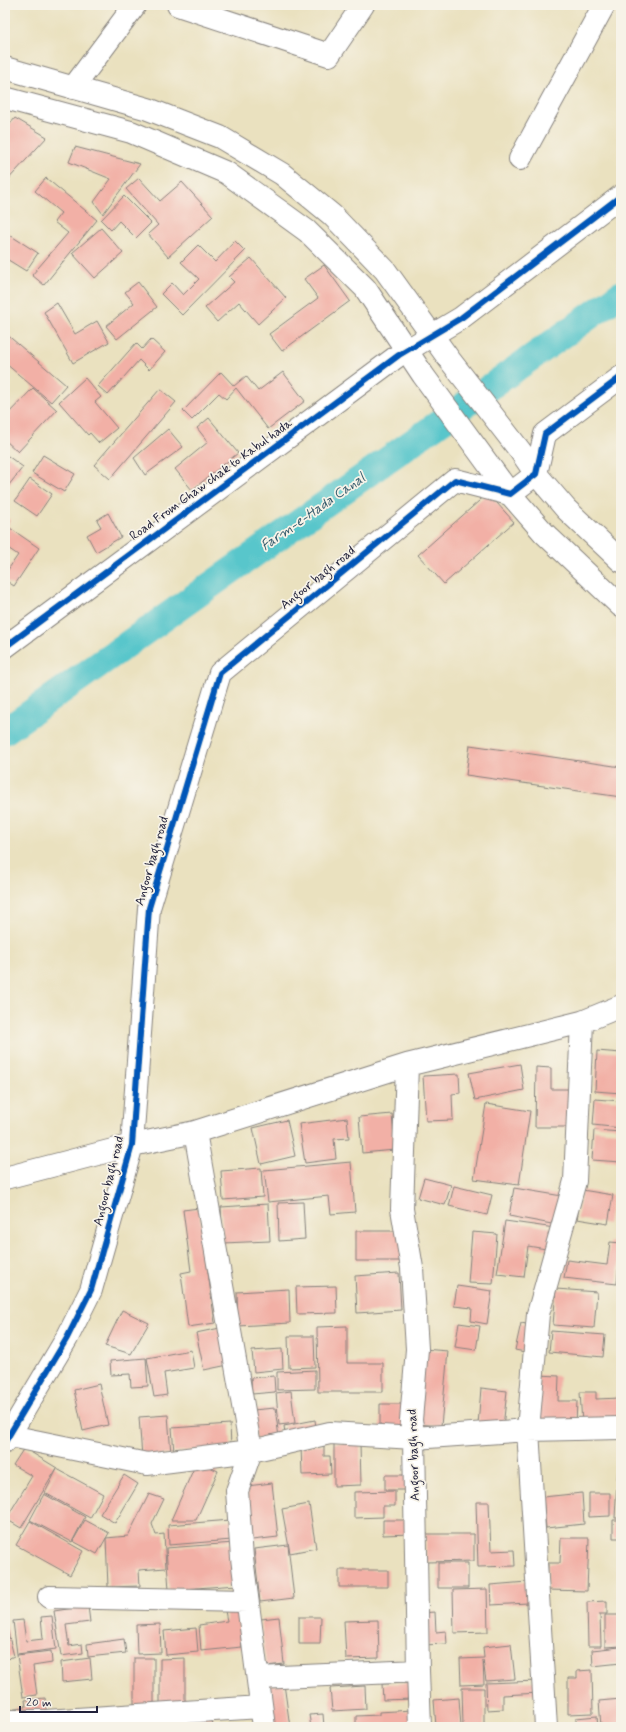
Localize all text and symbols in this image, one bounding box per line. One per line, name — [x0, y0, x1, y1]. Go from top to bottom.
street label: Road From Ghaw chak to Kabul hada — [126, 415, 296, 545]
water label: Farm-e-Hada Canal — [257, 468, 370, 555]
street label: Angoor bagh road — [277, 542, 360, 615]
street label: Angoor bagh road — [131, 814, 175, 908]
street label: Angoor bagh road — [90, 1134, 130, 1228]
street label: Angoor bagh road — [404, 1409, 426, 1501]
scale bar — [20, 1688, 97, 1714]
text: 20 m — [26, 1695, 52, 1711]

